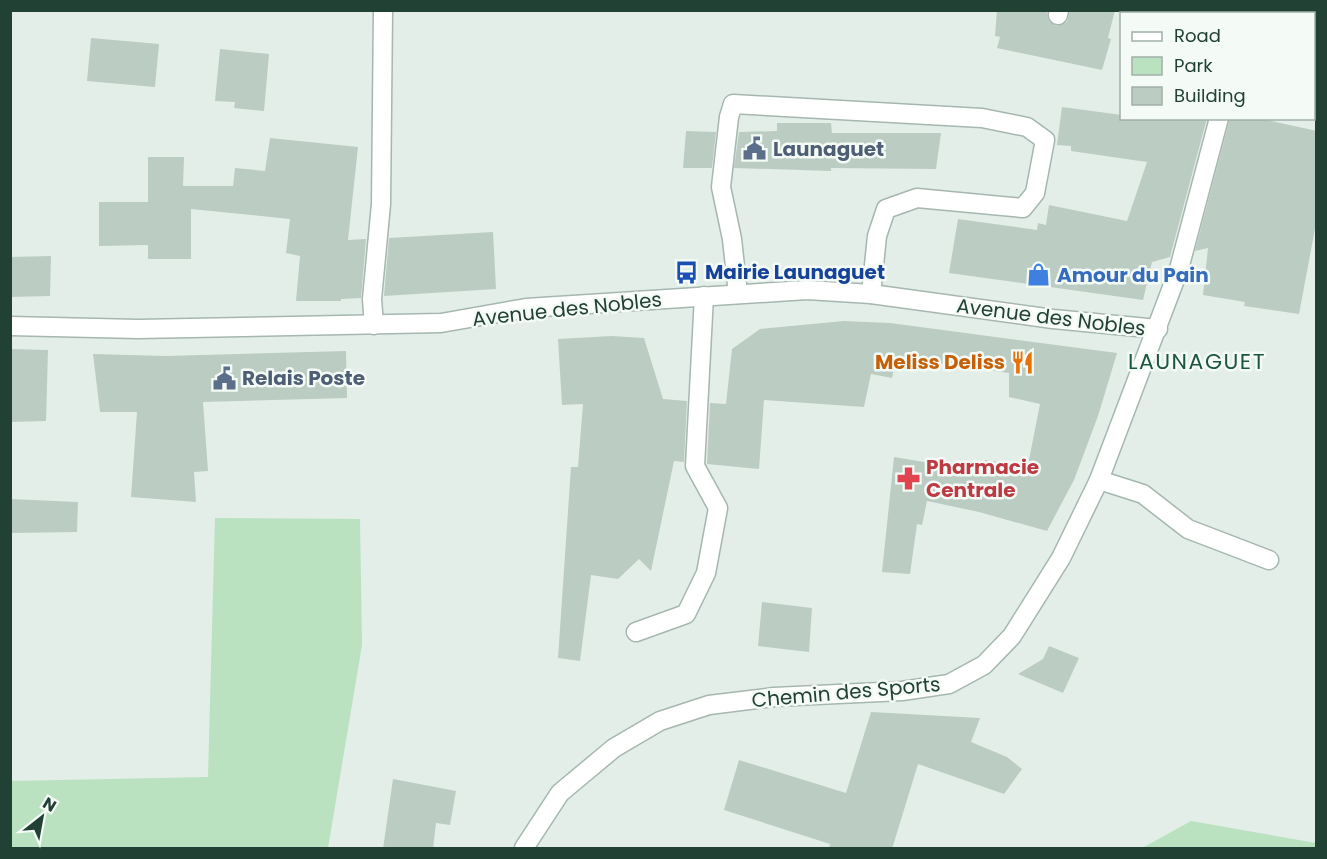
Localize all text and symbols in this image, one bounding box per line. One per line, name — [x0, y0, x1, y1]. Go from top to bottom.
legend — [1120, 12, 1315, 120]
text: Road — [1174, 23, 1221, 48]
text: Park — [1174, 53, 1213, 78]
text: Building — [1174, 83, 1246, 108]
place label: Launaguet — [773, 135, 884, 163]
public building icon: Launaguet — [742, 136, 768, 162]
place label: Mairie Launaguet — [705, 258, 885, 286]
bus stop icon: Mairie Launaguet — [674, 259, 700, 285]
place label: Amour du Pain — [1057, 261, 1209, 289]
shop icon: Amour du Pain — [1026, 262, 1052, 288]
street label: Avenue des Nobles — [471, 285, 663, 333]
street label: Avenue des Nobles — [955, 292, 1147, 342]
district label: LAUNAGUET — [1128, 346, 1266, 377]
place label: Meliss Deliss — [875, 348, 1005, 376]
restaurant icon: Meliss Deliss — [1010, 349, 1036, 375]
place label: Relais Poste — [242, 364, 365, 392]
public building icon: Relais Poste — [211, 365, 237, 391]
place label: Pharmacie Centrale — [926, 453, 1039, 504]
pharmacy icon: Pharmacie Centrale — [895, 466, 921, 492]
street label: Chemin des Sports — [751, 670, 941, 714]
north arrow — [12, 787, 72, 847]
text: N — [38, 792, 61, 818]

